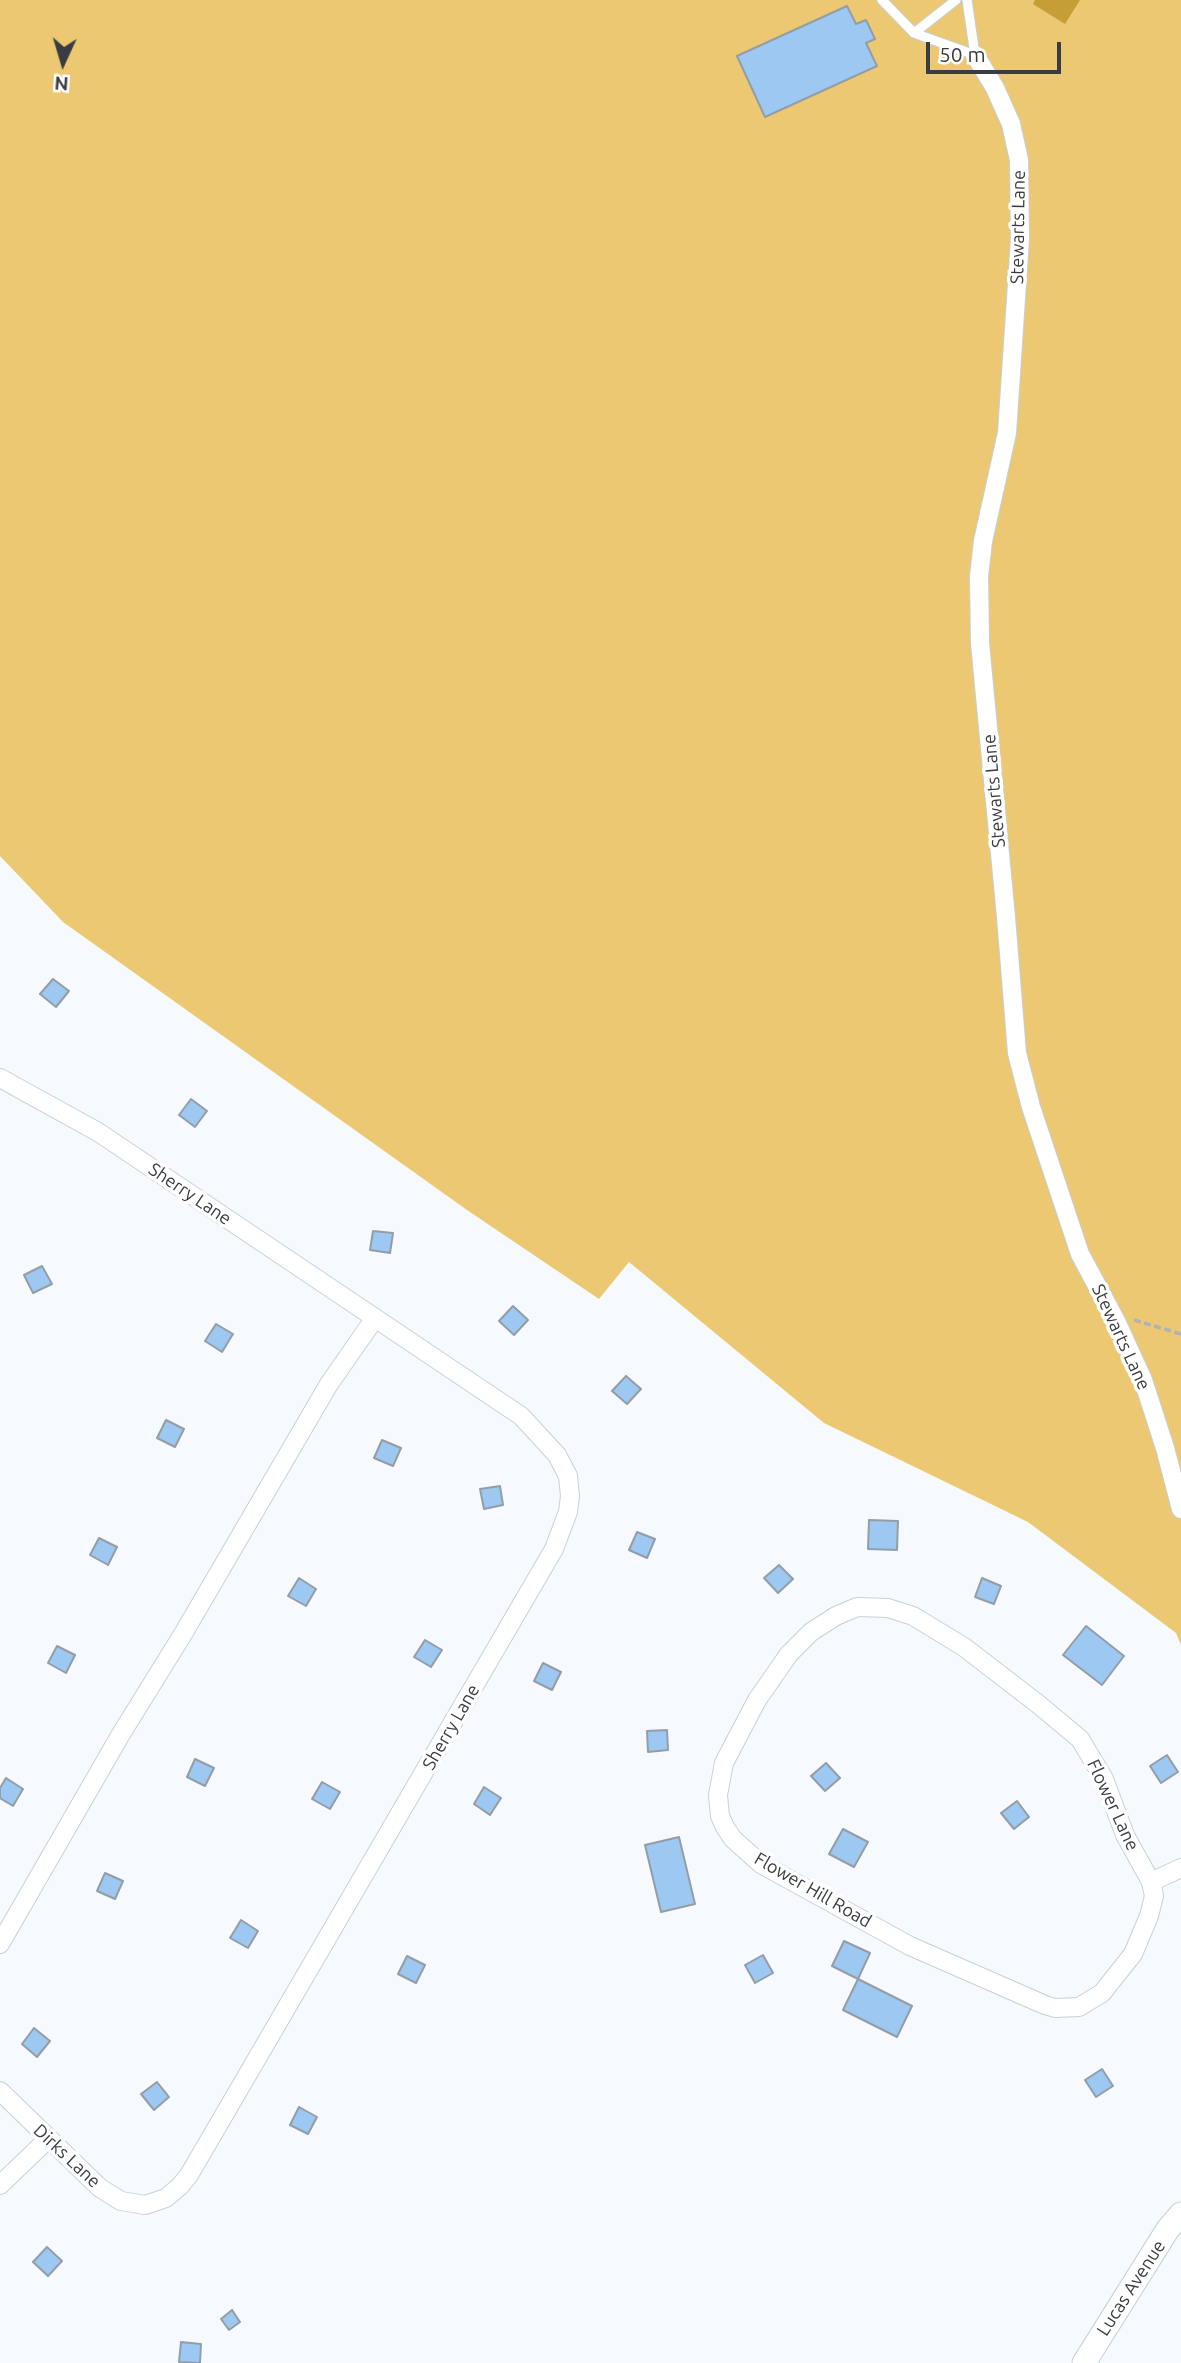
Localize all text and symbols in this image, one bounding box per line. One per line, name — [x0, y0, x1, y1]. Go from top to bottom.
north arrow — [28, 28, 98, 98]
scale bar — [929, 28, 1064, 72]
text: 50 m — [939, 42, 986, 66]
text: N — [54, 72, 69, 95]
street label: Stewarts Lane — [1006, 170, 1030, 284]
street label: Stewarts Lane — [978, 733, 1010, 849]
street label: Sherry Lane — [145, 1158, 235, 1230]
street label: Stewarts Lane — [1087, 1281, 1155, 1393]
street label: Sherry Lane — [418, 1680, 484, 1774]
street label: Flower Lane — [1082, 1756, 1144, 1854]
street label: Flower Hill Road — [751, 1848, 875, 1932]
street label: Dirks Lane — [29, 2120, 105, 2192]
street label: Lucas Avenue — [1092, 2236, 1170, 2340]

